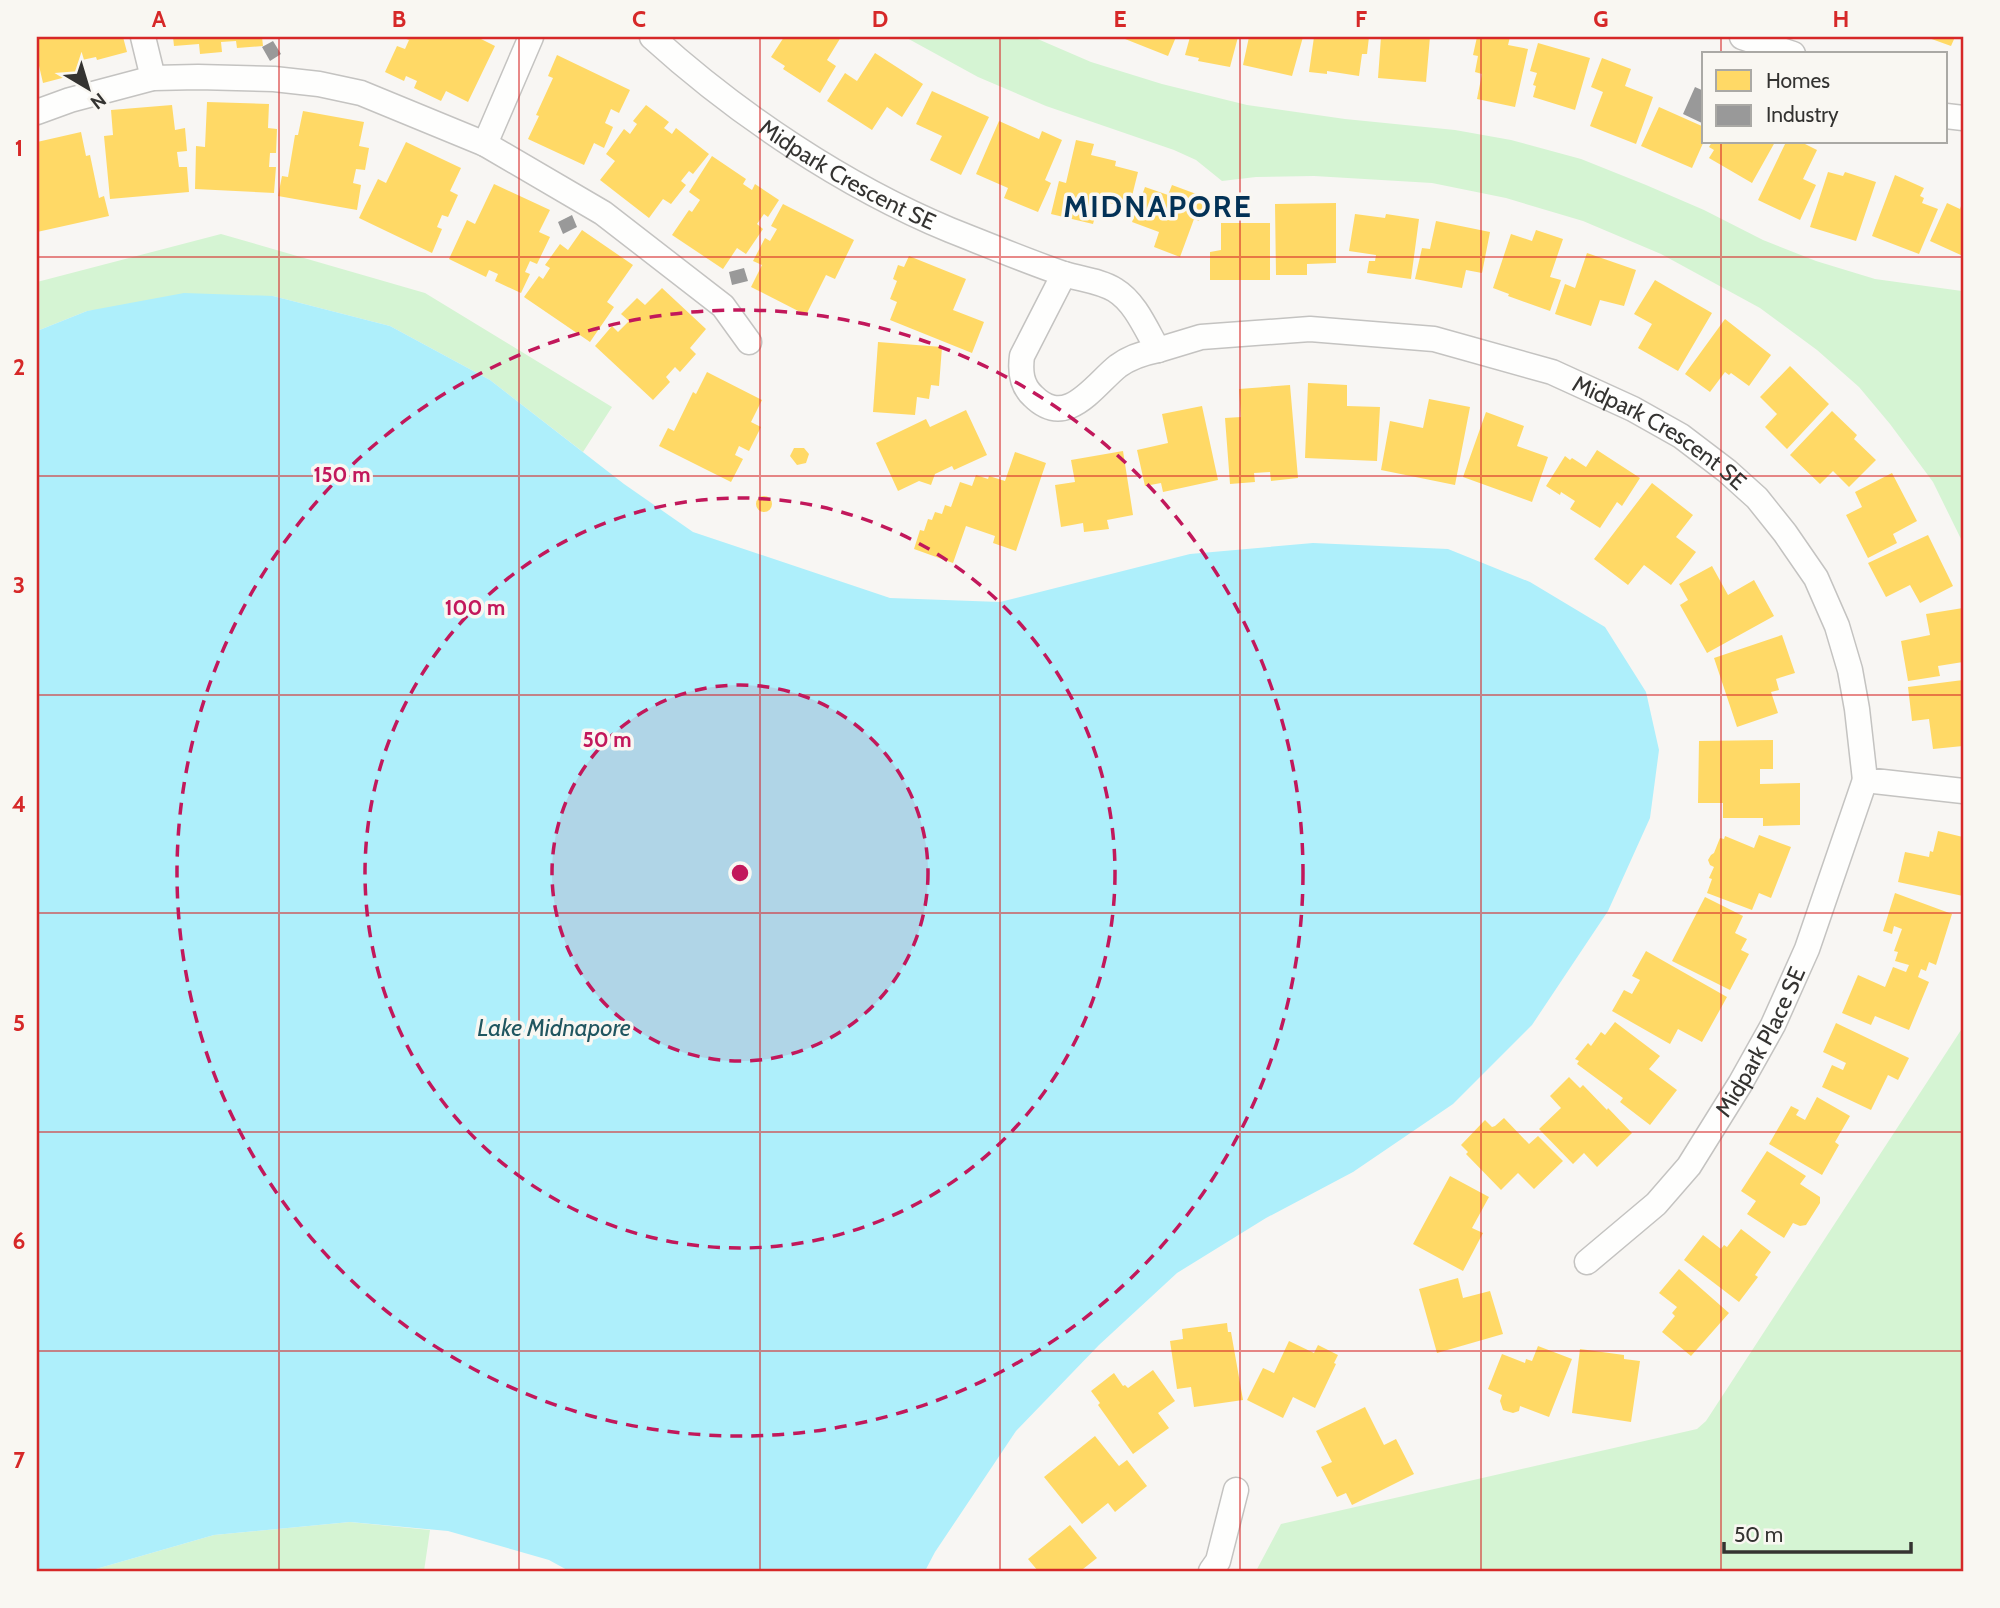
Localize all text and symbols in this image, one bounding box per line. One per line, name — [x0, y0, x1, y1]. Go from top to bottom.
text: A — [152, 5, 167, 33]
text: B — [392, 5, 406, 33]
text: C — [632, 5, 646, 33]
text: D — [872, 5, 888, 33]
text: E — [1113, 5, 1127, 33]
text: F — [1355, 5, 1367, 33]
text: G — [1593, 5, 1609, 33]
text: H — [1833, 5, 1849, 33]
north arrow — [52, 52, 122, 122]
legend — [1702, 52, 1948, 144]
text: Homes — [1766, 68, 1830, 93]
text: N — [86, 88, 111, 114]
text: Industry — [1766, 102, 1839, 127]
street label: Midpark Crescent SE — [754, 113, 940, 236]
text: 1 — [15, 134, 23, 162]
district label: MIDNAPORE — [1063, 188, 1253, 225]
text: 2 — [13, 353, 25, 381]
street label: Midpark Crescent SE — [1568, 369, 1752, 496]
text: 150 m — [314, 462, 370, 487]
text: 3 — [13, 571, 25, 599]
text: 100 m — [445, 595, 505, 620]
text: 50 m — [582, 727, 632, 752]
text: 4 — [12, 790, 26, 818]
centre of rings — [728, 861, 752, 885]
street label: Midpark Place SE — [1709, 962, 1811, 1122]
text: 5 — [13, 1009, 25, 1037]
water label: Lake Midnapore — [477, 1013, 631, 1042]
text: 6 — [13, 1227, 25, 1255]
text: 7 — [13, 1446, 25, 1474]
scale bar — [1724, 1510, 1911, 1554]
text: 50 m — [1734, 1522, 1783, 1547]

